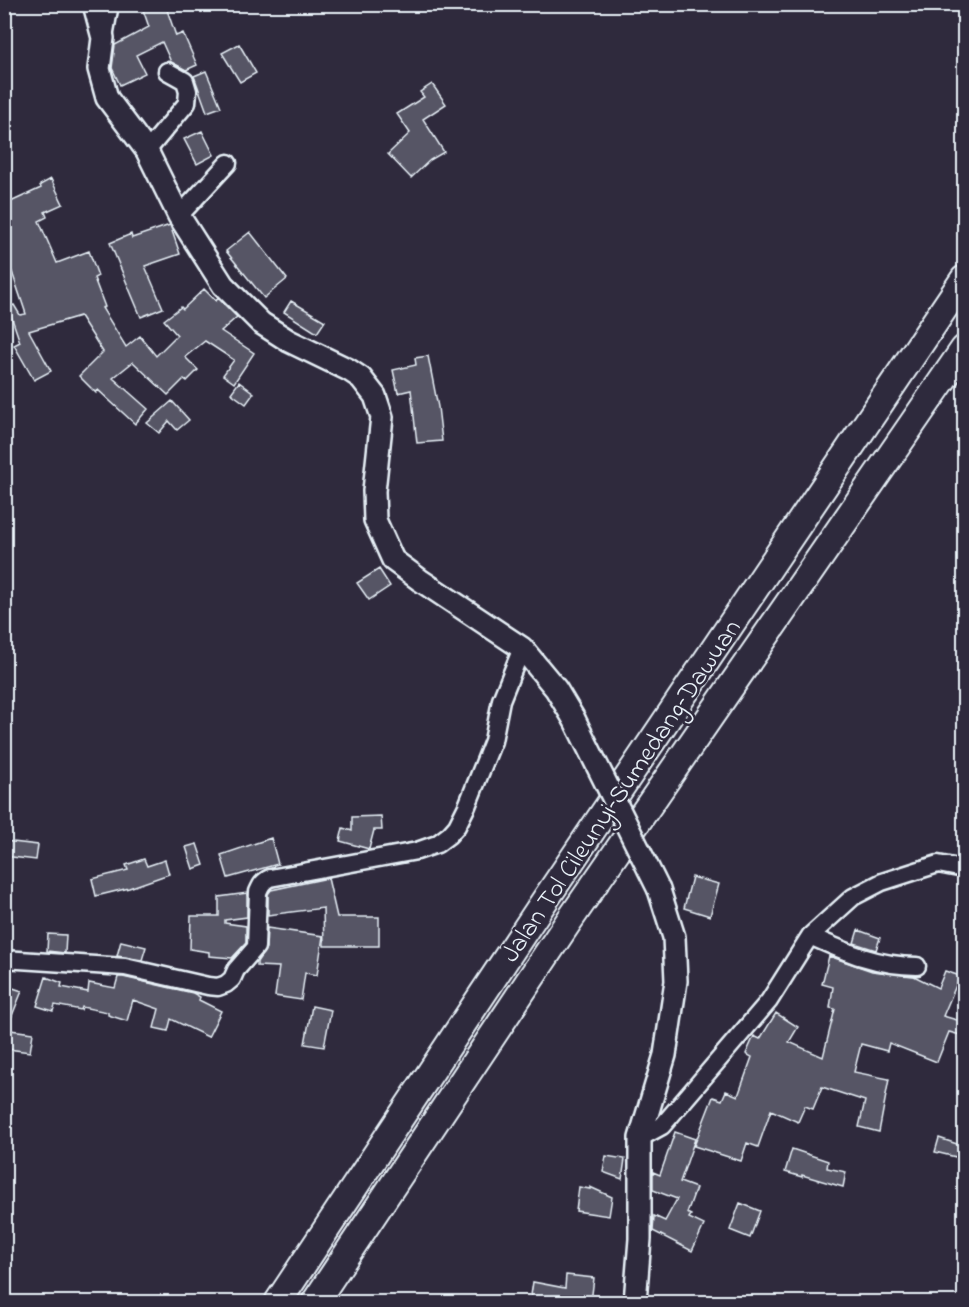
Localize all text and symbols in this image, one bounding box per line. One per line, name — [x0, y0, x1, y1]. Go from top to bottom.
street label: Jalan Tol Cileunyi–Sumedang–Dawuan — [493, 612, 752, 971]

